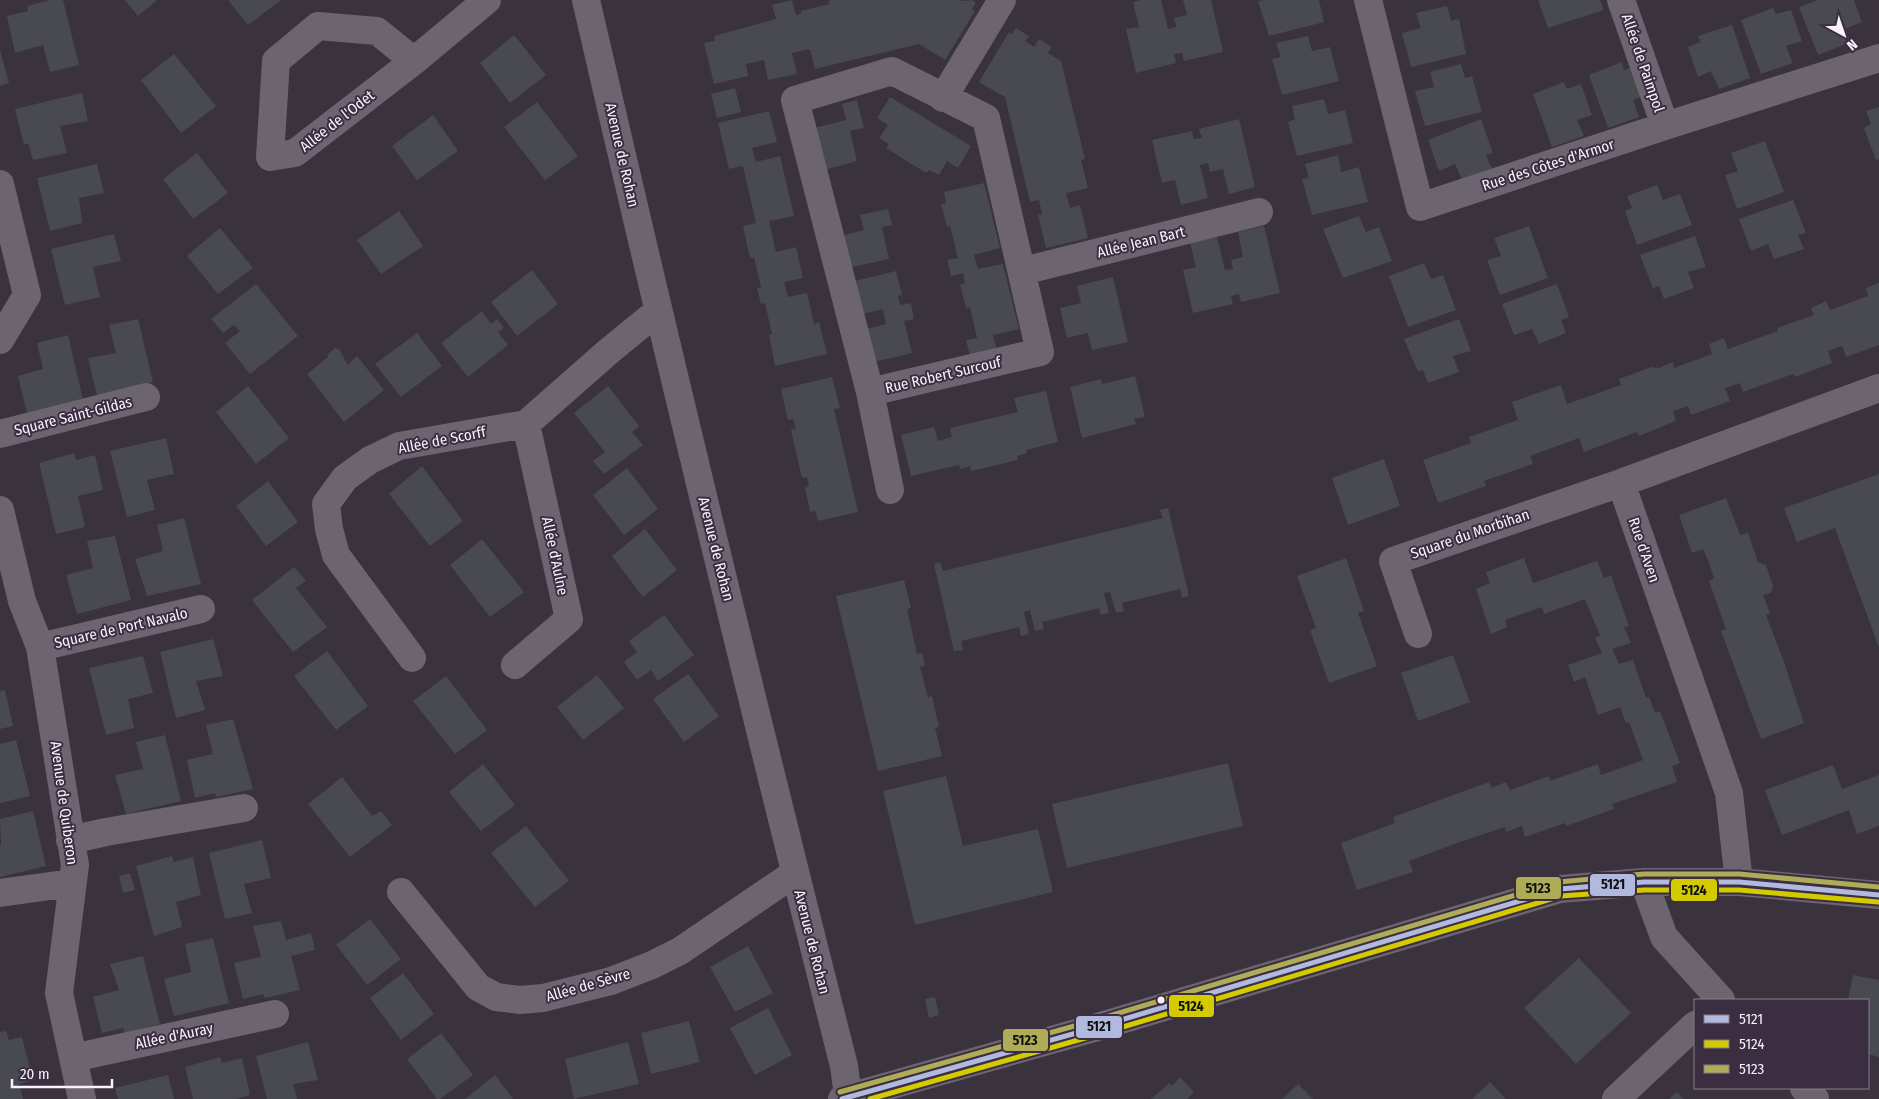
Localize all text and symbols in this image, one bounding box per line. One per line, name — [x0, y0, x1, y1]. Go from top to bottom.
north arrow — [1819, 10, 1869, 60]
street label: Allée de Paimpol — [1618, 12, 1668, 114]
text: N — [1843, 35, 1861, 54]
street label: Allée de l'Odet — [296, 86, 378, 156]
street label: Avenue de Rohan — [601, 101, 643, 209]
street label: Rue des Côtes d'Armor — [1480, 135, 1617, 195]
street label: Allée Jean Bart — [1095, 222, 1187, 262]
street label: Rue Robert Surcouf — [883, 353, 1004, 397]
street label: Square Saint-Gildas — [12, 393, 134, 439]
street label: Allée de Scorff — [397, 422, 489, 457]
street label: Avenue de Rohan — [694, 495, 738, 603]
street label: Square du Morbihan — [1408, 505, 1532, 563]
street label: Allée d'Aulne — [538, 515, 572, 597]
street label: Rue d'Aven — [1625, 515, 1663, 585]
street label: Square de Port Navalo — [53, 604, 189, 652]
street label: Avenue de Quiberon — [46, 740, 82, 866]
line badge: 5121 — [1589, 873, 1636, 897]
line badge: 5123 — [1515, 876, 1562, 900]
text: 5121 — [1601, 876, 1625, 893]
line badge: 5124 — [1670, 878, 1718, 902]
text: 5123 — [1525, 880, 1551, 897]
text: 5124 — [1681, 882, 1707, 899]
street label: Avenue de Rohan — [790, 888, 834, 996]
street label: Allée de Sèvre — [544, 964, 632, 1006]
line badge: 5124 — [1168, 994, 1215, 1018]
unlabelled marker — [1156, 995, 1166, 1005]
text: 5124 — [1178, 998, 1204, 1015]
legend — [1694, 999, 1869, 1089]
text: 5121 — [1739, 1010, 1763, 1028]
line badge: 5121 — [1075, 1015, 1123, 1039]
text: 5121 — [1087, 1018, 1111, 1035]
street label: Allée d'Auray — [133, 1019, 215, 1053]
line badge: 5123 — [1002, 1028, 1049, 1052]
text: 5123 — [1012, 1032, 1038, 1049]
text: 5124 — [1739, 1035, 1765, 1053]
scale bar — [12, 1056, 112, 1088]
text: 5123 — [1739, 1060, 1765, 1078]
text: 20 m — [20, 1065, 50, 1083]

